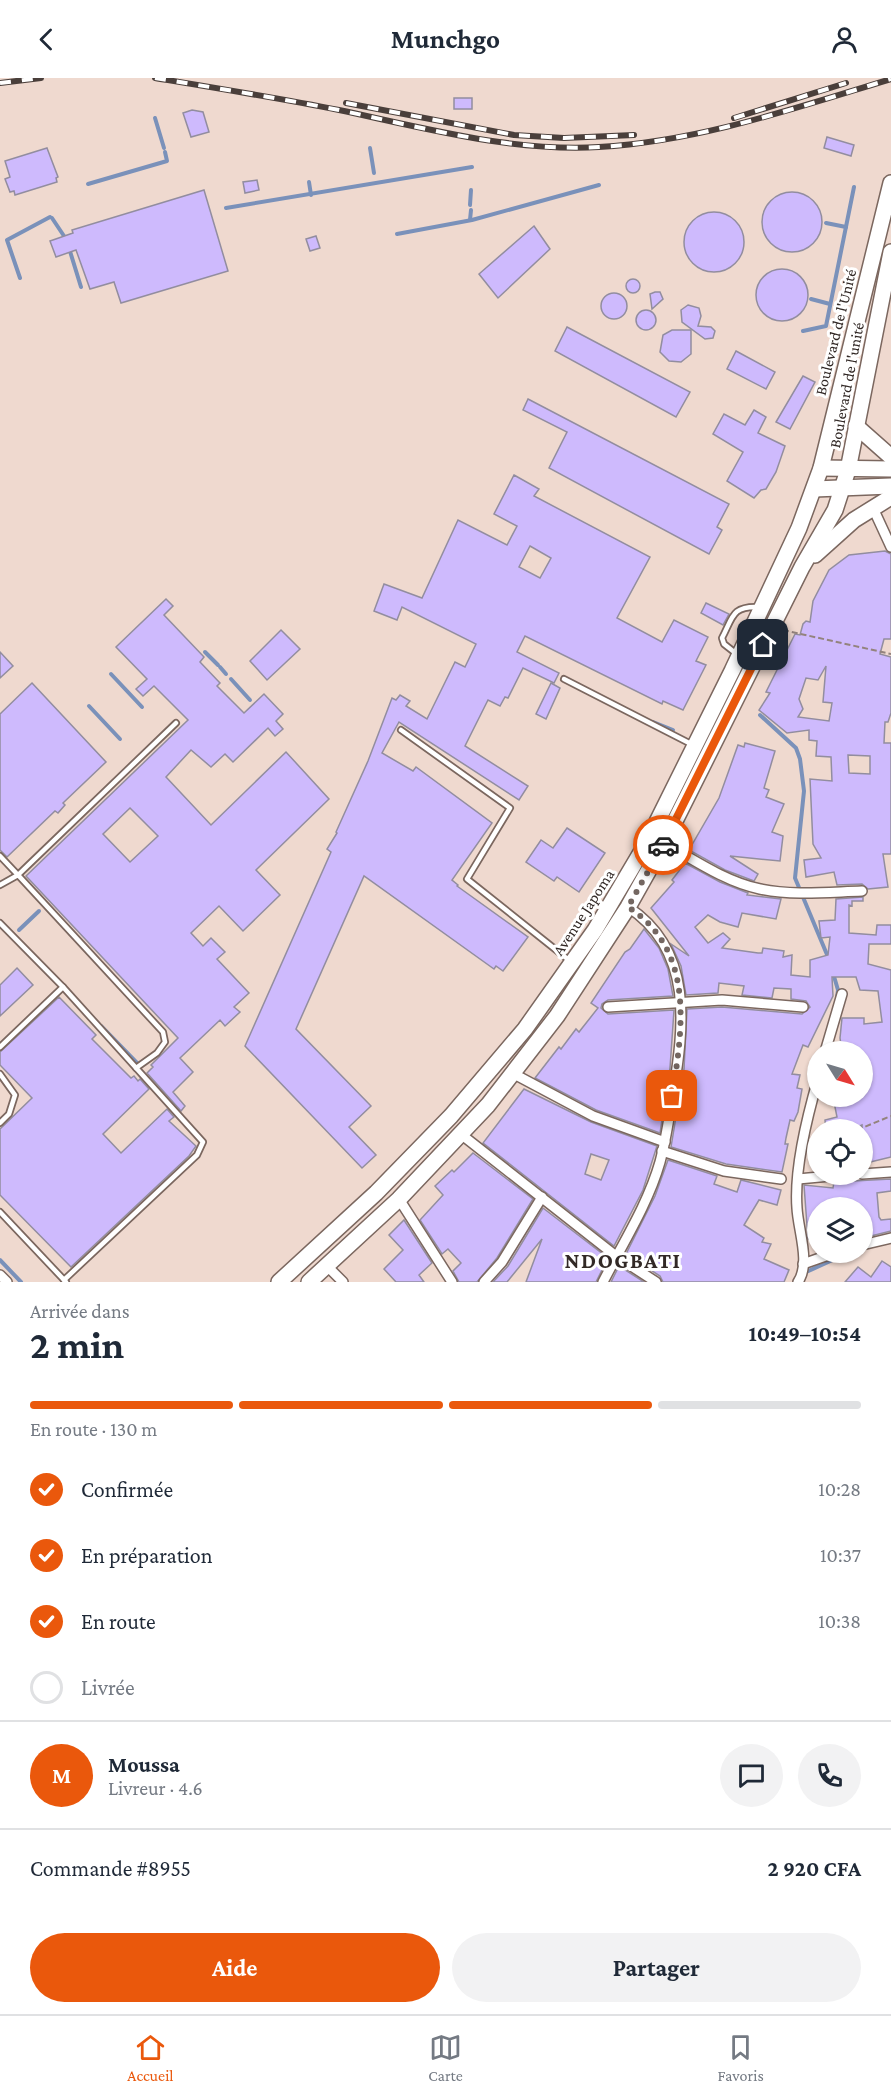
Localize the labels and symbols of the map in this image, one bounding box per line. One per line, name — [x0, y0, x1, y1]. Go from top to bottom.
street label: Boulevard de l'Unité — [812, 267, 859, 397]
street label: Boulevard de l'unité — [826, 321, 867, 449]
pin — [737, 619, 788, 670]
courier — [633, 815, 693, 875]
street label: Avenue Japoma — [549, 866, 619, 959]
north arrow — [807, 1041, 873, 1107]
pin — [646, 1070, 697, 1121]
district label: NDOGBATI — [564, 1248, 682, 1273]

